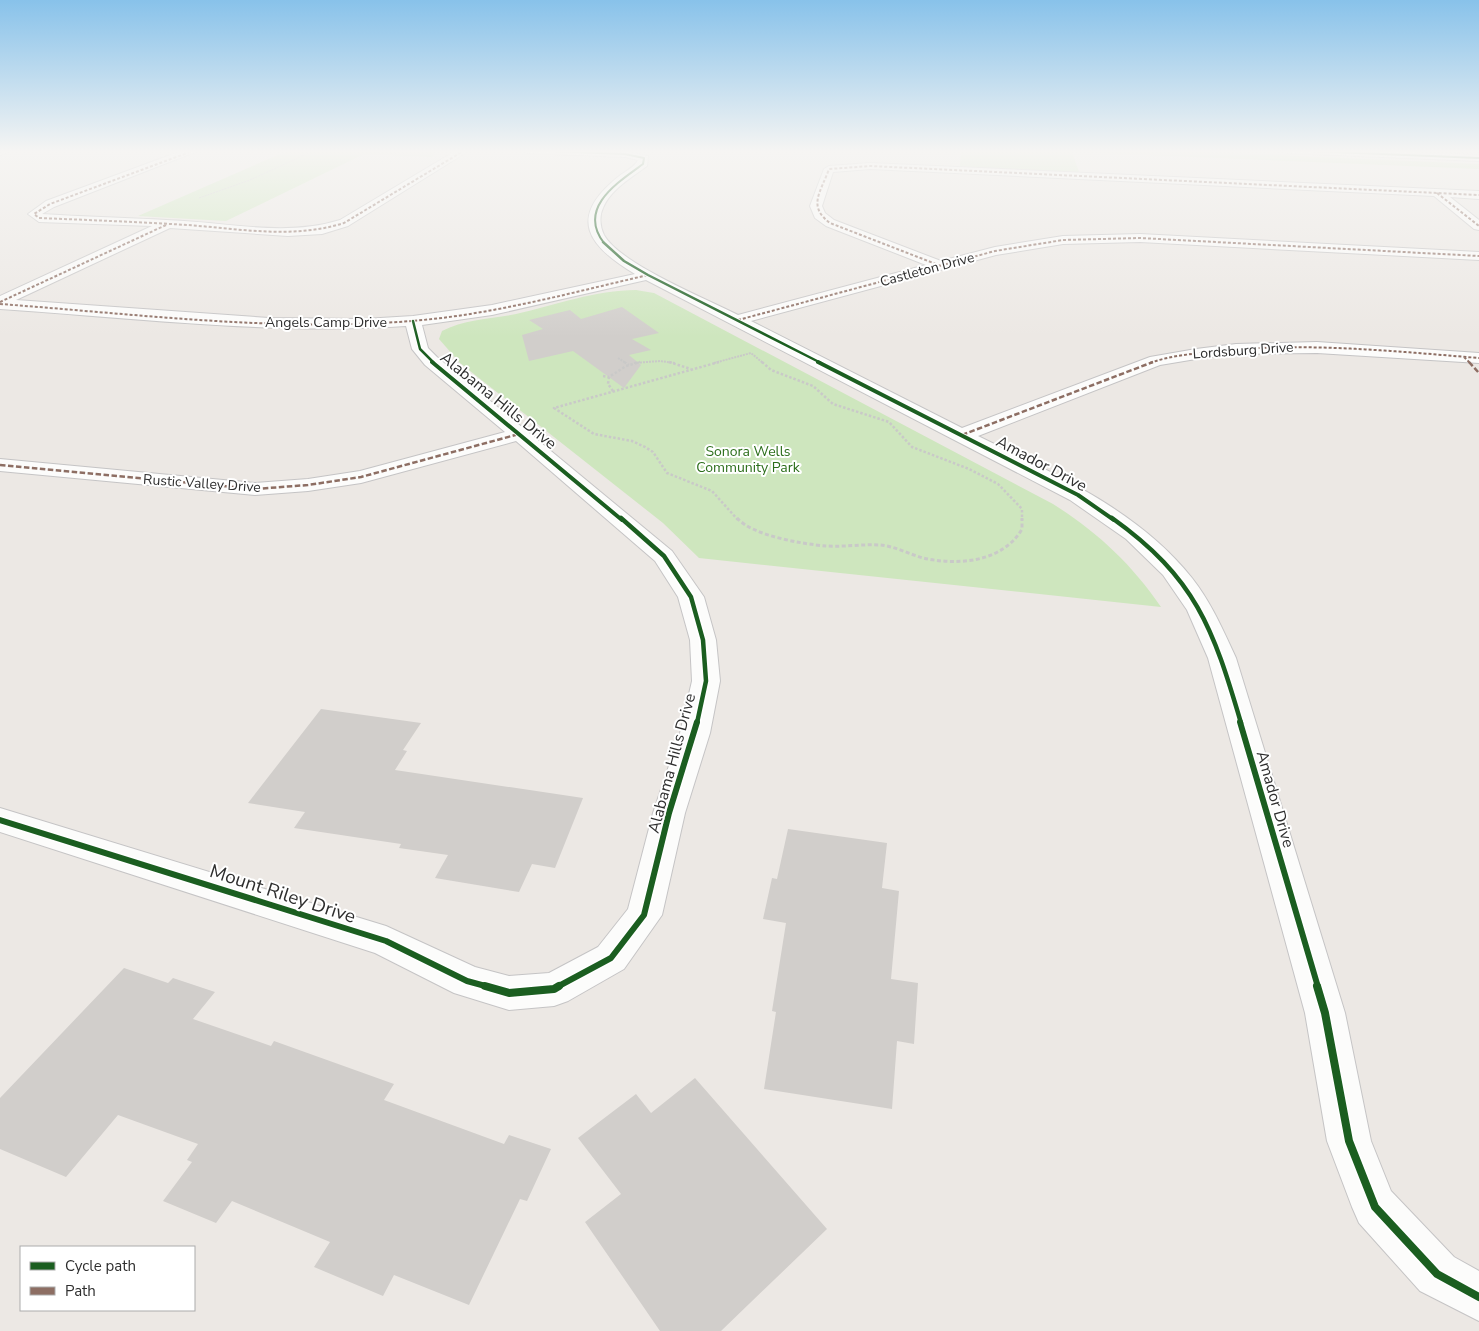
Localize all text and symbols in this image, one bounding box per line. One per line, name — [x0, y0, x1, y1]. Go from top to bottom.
street label: Castleton Drive — [878, 248, 976, 291]
street label: Angels Camp Drive — [265, 313, 387, 332]
street label: Lordsburg Drive — [1192, 337, 1294, 364]
street label: Alabama Hills Drive — [435, 347, 561, 455]
street label: Amador Drive — [992, 431, 1091, 497]
park label: Sonora Wells Community Park — [696, 442, 801, 477]
street label: Rustic Valley Drive — [142, 470, 261, 497]
street label: Alabama Hills Drive — [643, 691, 701, 836]
street label: Amador Drive — [1251, 748, 1299, 850]
street label: Mount Riley Drive — [206, 858, 359, 930]
legend — [20, 1246, 195, 1311]
text: Cycle path — [65, 1256, 136, 1276]
text: Path — [65, 1281, 96, 1301]

